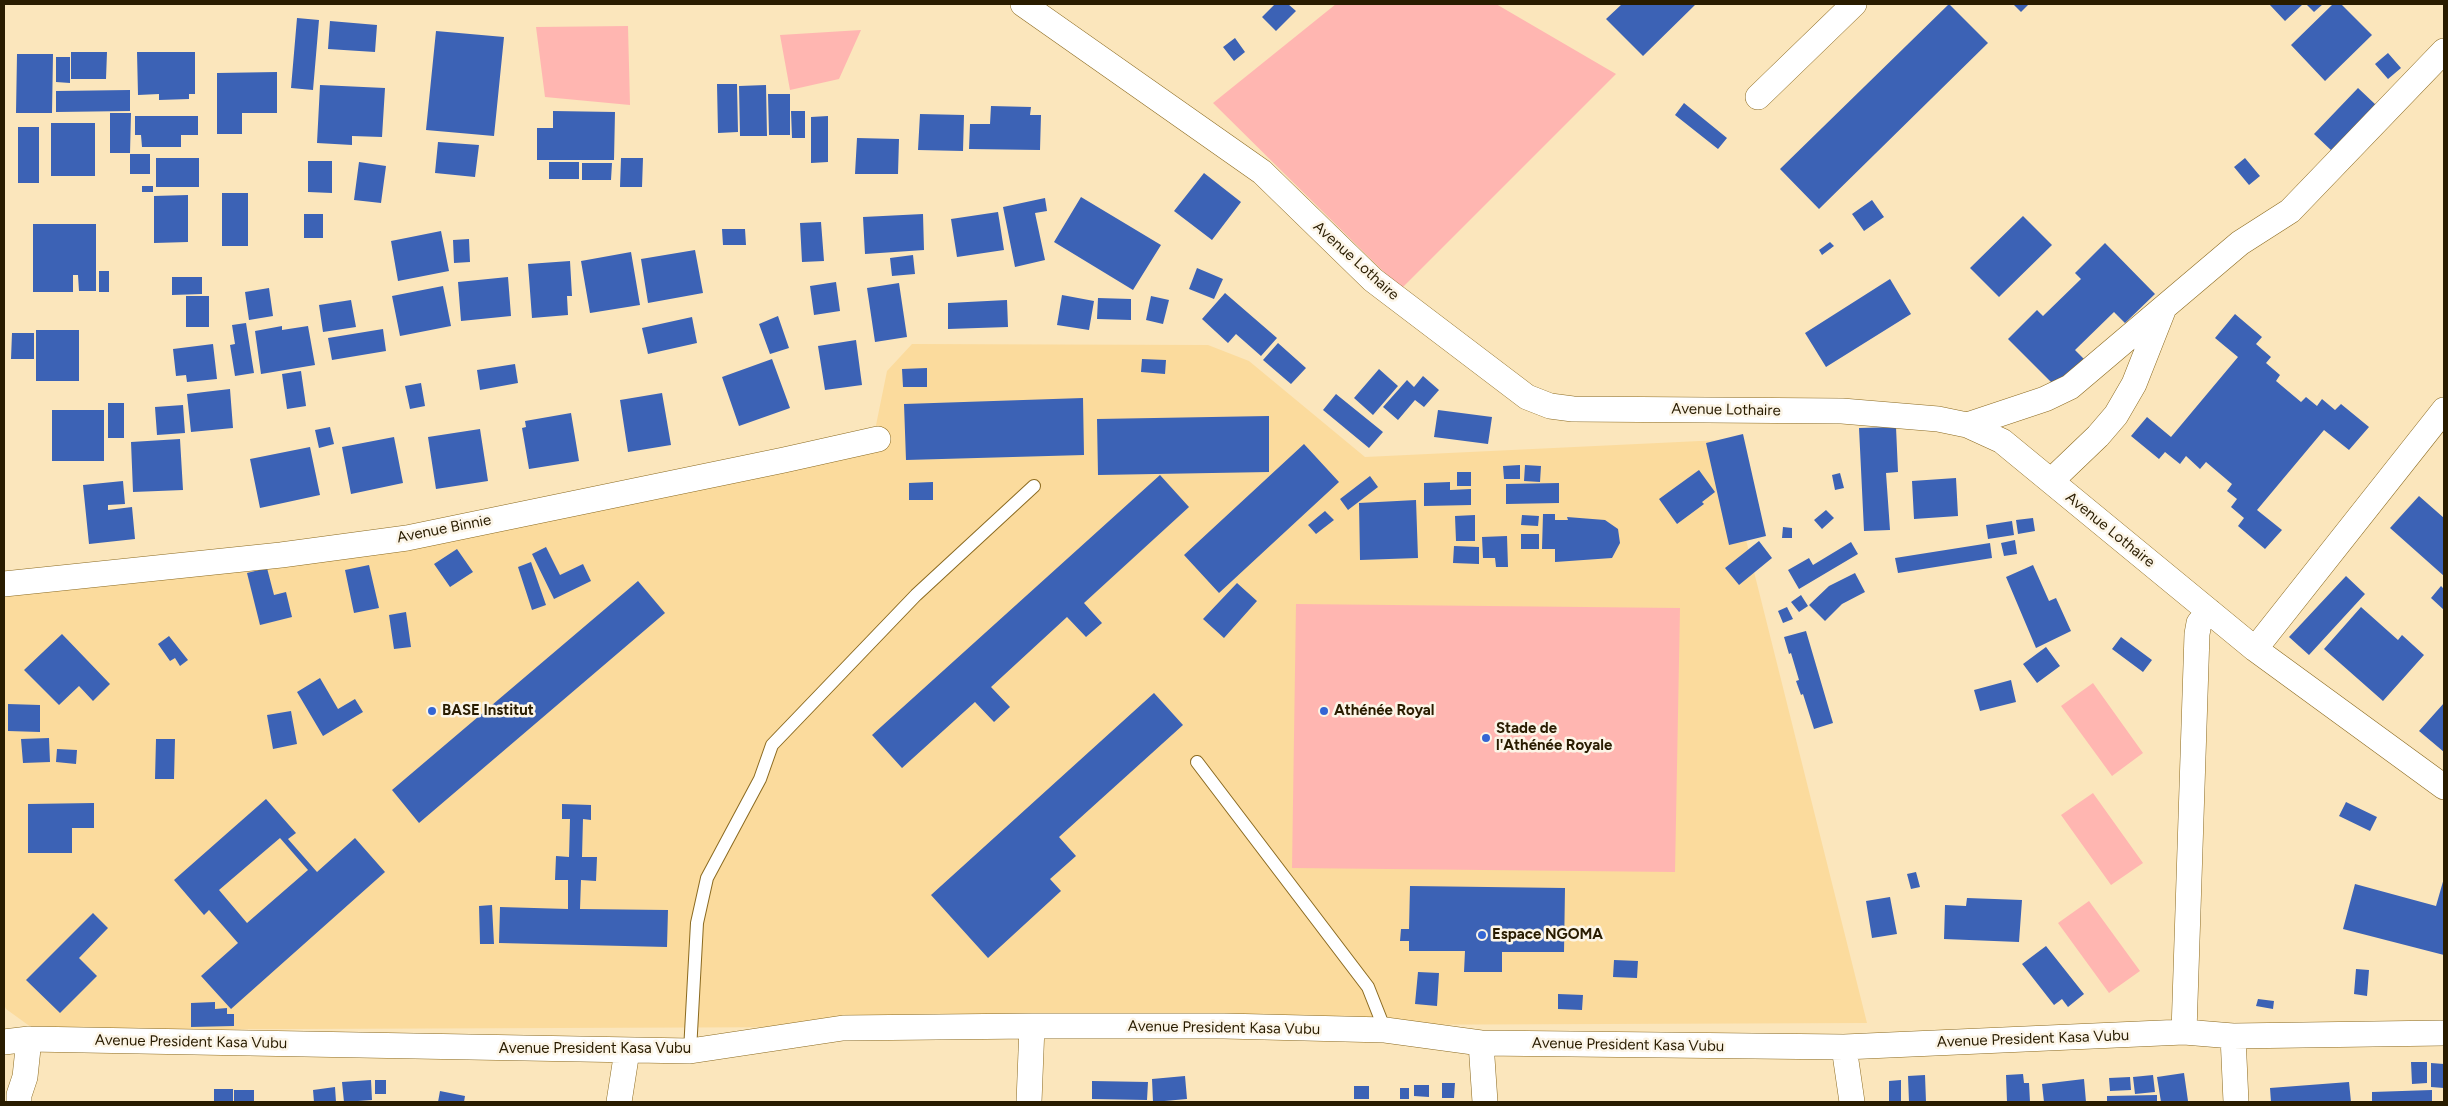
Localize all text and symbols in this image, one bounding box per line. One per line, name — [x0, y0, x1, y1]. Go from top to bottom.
street label: Avenue Lothaire — [1309, 218, 1403, 304]
street label: Avenue Lothaire — [1671, 400, 1781, 420]
street label: Avenue Lothaire — [2062, 489, 2158, 571]
street label: Avenue Binnie — [395, 511, 493, 547]
place label: BASE Institut — [442, 702, 534, 720]
place label: Athénée Royal — [1334, 702, 1435, 720]
marker: BASE Institut — [426, 705, 438, 717]
marker: Athénée Royal — [1318, 705, 1330, 717]
place label: Stade de l'Athénée Royale — [1496, 720, 1612, 755]
marker: Stade de l'Athénée Royale — [1480, 732, 1492, 744]
place label: Espace NGOMA — [1492, 926, 1603, 944]
marker: Espace NGOMA — [1476, 929, 1488, 941]
street label: Avenue President Kasa Vubu — [1128, 1017, 1320, 1039]
street label: Avenue President Kasa Vubu — [1937, 1027, 2129, 1051]
street label: Avenue President Kasa Vubu — [95, 1031, 287, 1053]
street label: Avenue President Kasa Vubu — [1532, 1034, 1724, 1056]
street label: Avenue President Kasa Vubu — [499, 1040, 691, 1058]

